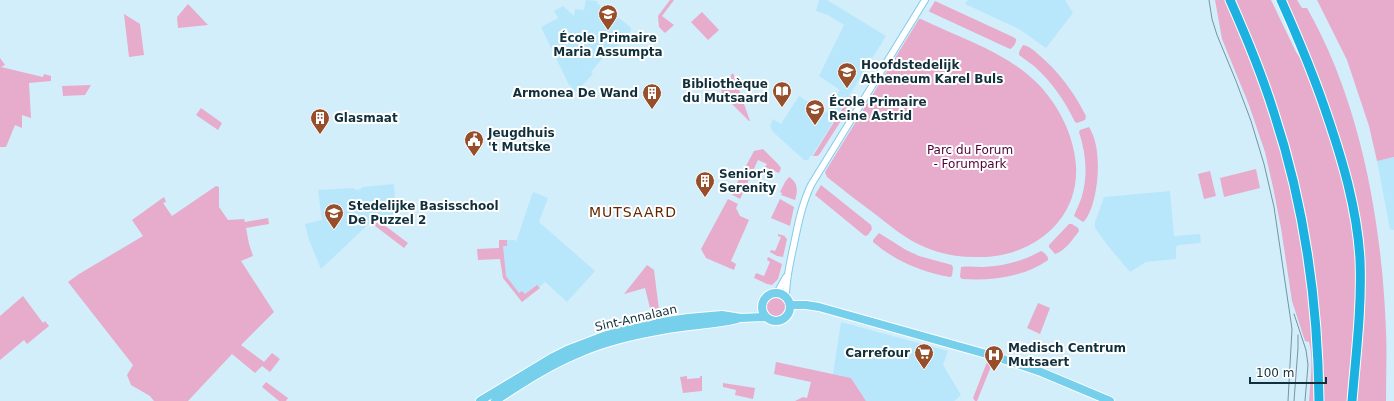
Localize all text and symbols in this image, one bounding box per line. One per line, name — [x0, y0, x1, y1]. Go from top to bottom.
school or university icon: École Primaire Maria Assumpta — [597, 3, 619, 31]
place label: École Primaire Maria Assumpta — [553, 30, 663, 59]
place label: Hoofdstedelijk Atheneum Karel Buls — [861, 58, 1003, 86]
school or university icon: Hoofdstedelijk Atheneum Karel Buls — [836, 61, 858, 89]
place label: Bibliothèque du Mutsaard — [682, 77, 768, 105]
library icon: Bibliothèque du Mutsaard — [771, 80, 793, 108]
building icon: Armonea De Wand — [641, 82, 663, 110]
place label: Armonea De Wand — [513, 86, 638, 100]
place label: École Primaire Reine Astrid — [829, 94, 927, 123]
school or university icon: École Primaire Reine Astrid — [804, 98, 826, 126]
building icon: Glasmaat — [309, 107, 331, 135]
place label: Glasmaat — [334, 111, 398, 125]
place label: Jeugdhuis 't Mutske — [487, 126, 555, 154]
public building icon: Jeugdhuis 't Mutske — [463, 129, 485, 157]
park label: Parc du Forum - Forumpark — [927, 143, 1013, 171]
place label: Senior's Serenity — [719, 167, 776, 195]
building icon: Senior's Serenity — [694, 170, 716, 198]
place label: Stedelijke Basisschool De Puzzel 2 — [348, 199, 499, 227]
school or university icon: Stedelijke Basisschool De Puzzel 2 — [323, 202, 345, 230]
district label: MUTSAARD — [589, 204, 677, 220]
street label: Sint-Annalaan — [594, 302, 678, 334]
place label: Medisch Centrum Mutsaert — [1008, 341, 1126, 369]
supermarket icon: Carrefour — [913, 342, 935, 370]
hospital icon: Medisch Centrum Mutsaert — [983, 344, 1005, 372]
place label: Carrefour — [845, 346, 910, 360]
scale bar — [1250, 359, 1326, 385]
text: 100 m — [1256, 366, 1294, 380]

